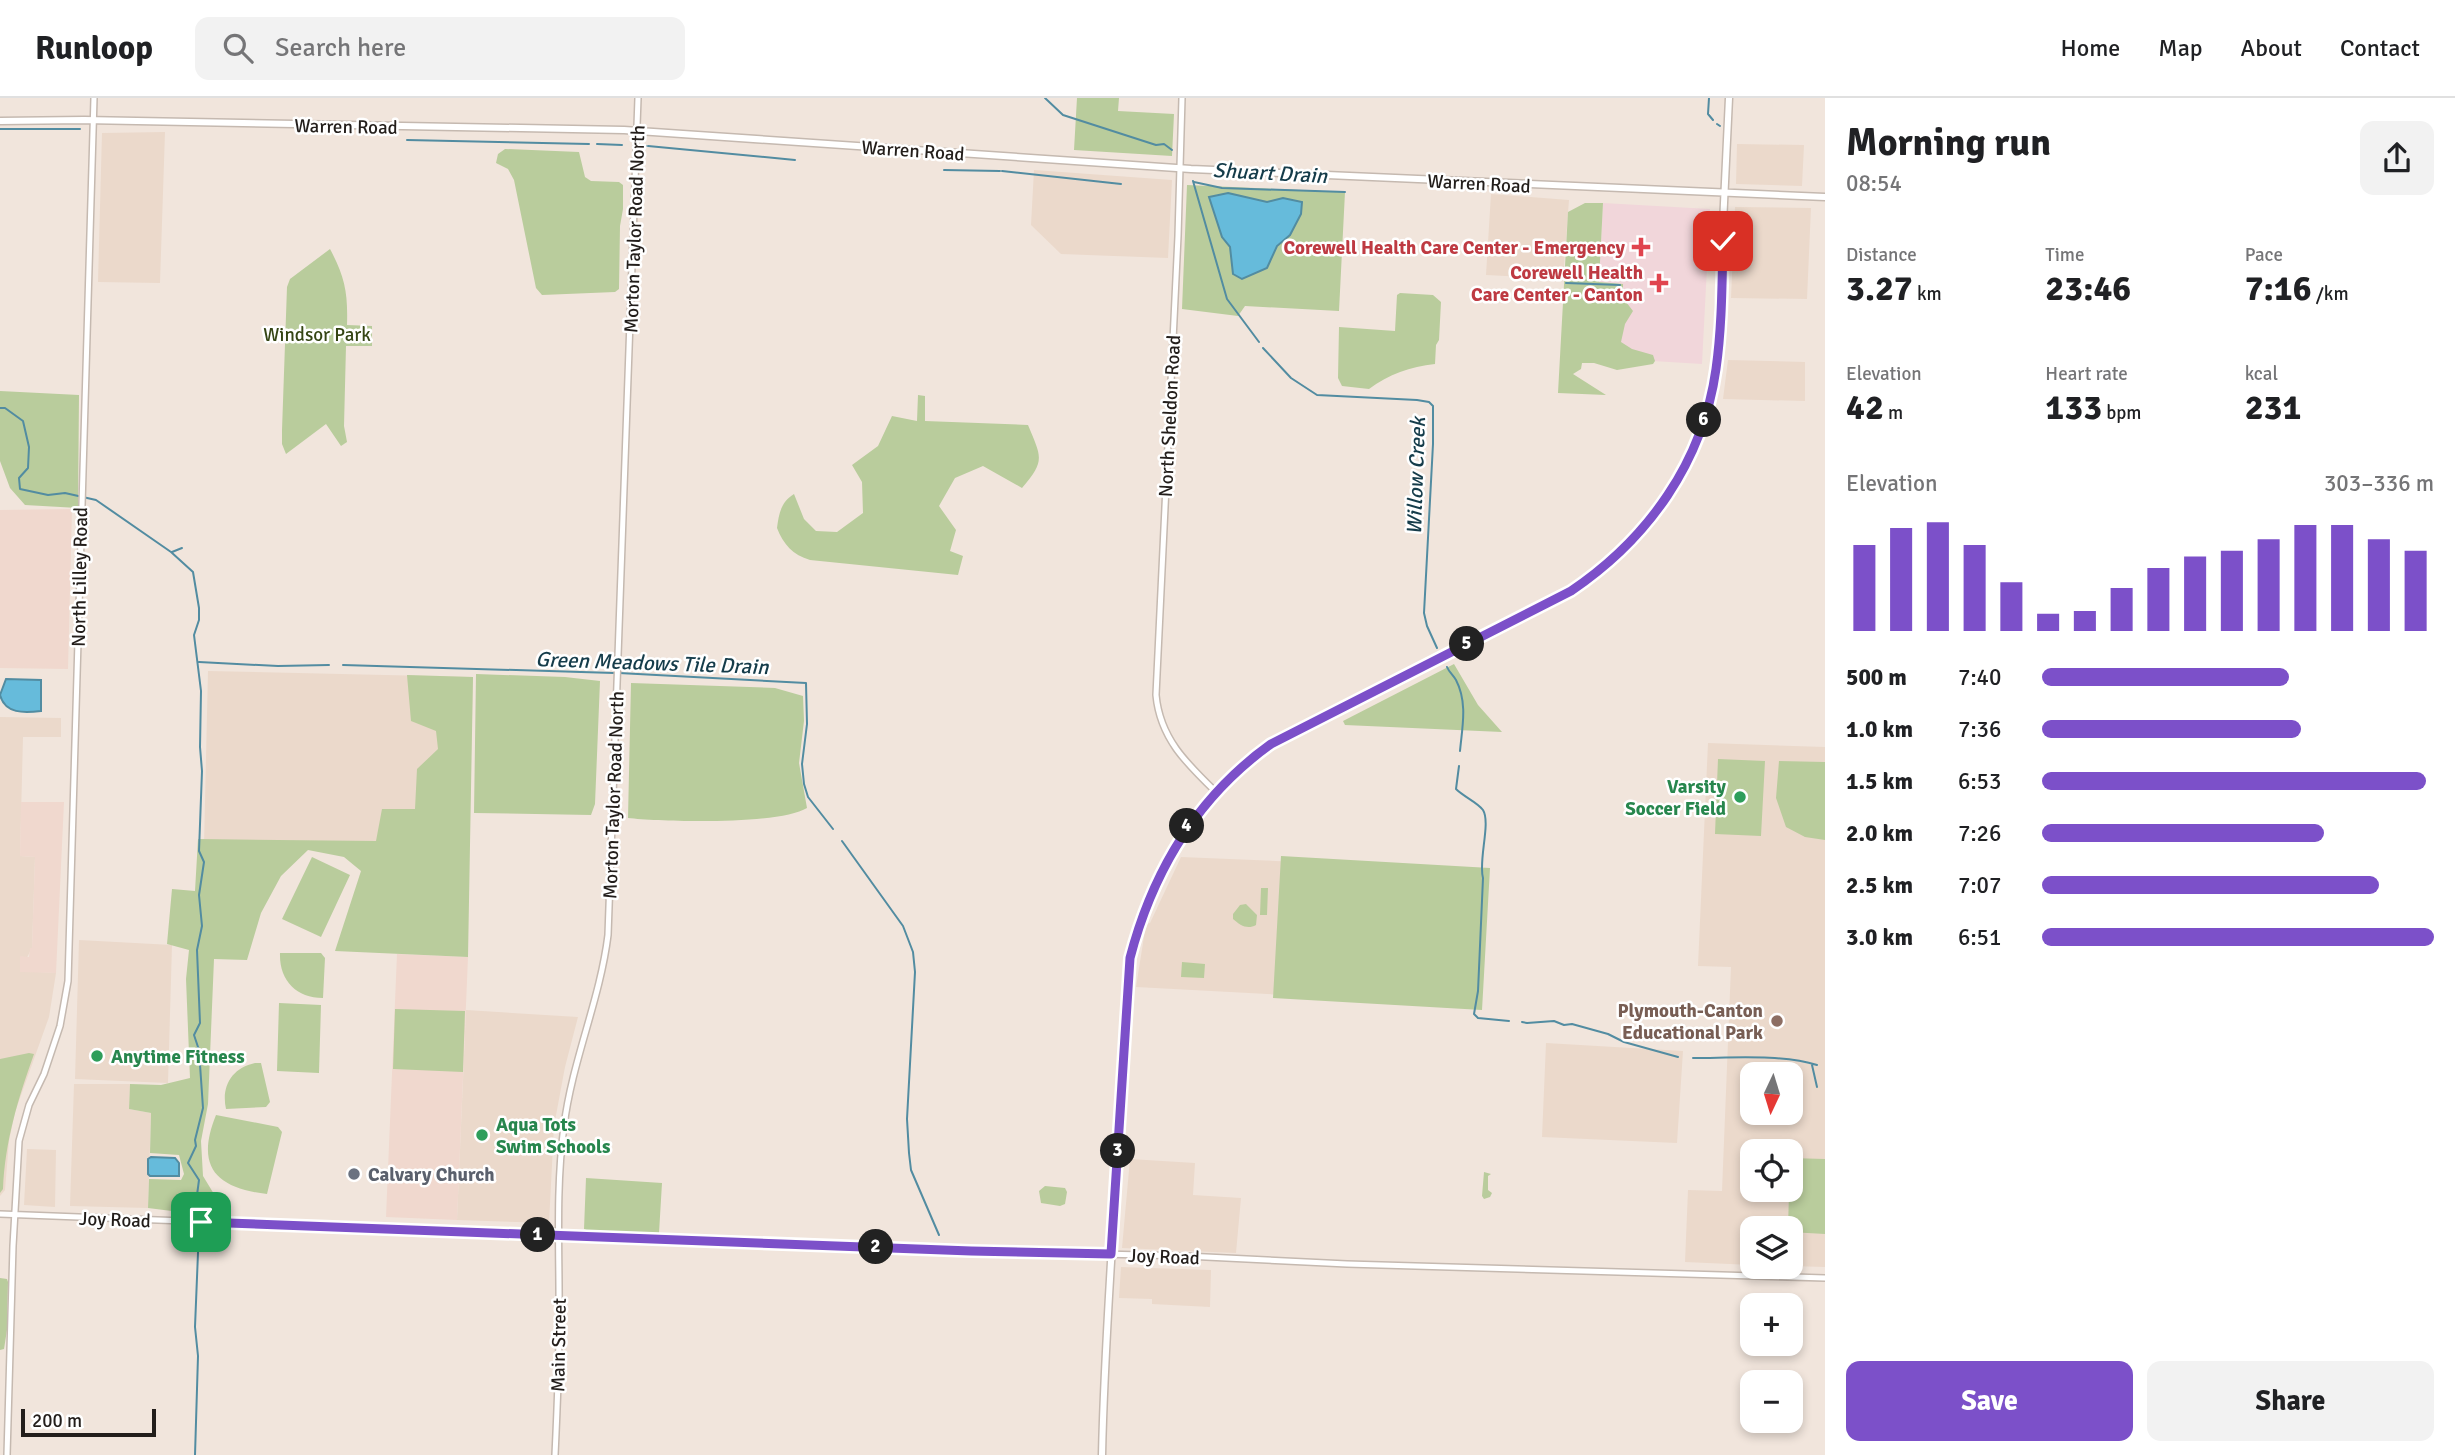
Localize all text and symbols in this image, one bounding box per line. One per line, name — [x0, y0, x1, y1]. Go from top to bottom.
search box — [195, 17, 685, 80]
text: Runloop — [35, 28, 153, 69]
icon: search — [219, 29, 257, 67]
text: Search here — [275, 32, 406, 64]
text: Home — [2060, 33, 2120, 63]
text: Map — [2158, 33, 2203, 63]
text: About — [2241, 33, 2302, 63]
text: Contact — [2340, 33, 2420, 63]
street label: Warren Road — [294, 114, 398, 140]
text: Morning run — [1846, 119, 2051, 166]
button: share — [2360, 121, 2434, 195]
street label: Morton Taylor Road North — [619, 125, 651, 333]
street label: Warren Road — [861, 135, 965, 167]
water label: Shuart Drain — [1212, 157, 1328, 189]
street label: Warren Road — [1427, 169, 1531, 199]
text: 08:54 — [1846, 169, 1902, 198]
pin — [1693, 211, 1753, 271]
icon: check — [1704, 222, 1742, 260]
place label: Corewell Health Care Center - Emergency — [1284, 236, 1626, 260]
marker: Corewell Health Care Center - Emergency — [1631, 237, 1651, 257]
text: Distance — [1846, 243, 1917, 267]
text: Time — [2045, 243, 2084, 267]
text: Pace — [2245, 243, 2283, 267]
place label: Corewell Health Care Center - Canton — [1471, 261, 1643, 307]
text: 3.27 — [1846, 267, 1913, 310]
text: 23:46 — [2045, 267, 2131, 310]
text: 7:16 — [2245, 267, 2312, 310]
marker: Corewell Health Care Center - Canton — [1649, 273, 1669, 293]
text: km — [1913, 282, 1942, 306]
text: /km — [2312, 282, 2349, 306]
park label: Windsor Park — [263, 323, 371, 347]
street label: North Sheldon Road — [1154, 334, 1186, 498]
text: Elevation — [1846, 362, 1922, 386]
text: Heart rate — [2045, 362, 2128, 386]
text: kcal — [2245, 362, 2278, 386]
text: 42 — [1846, 386, 1884, 429]
text: 133 — [2045, 386, 2102, 429]
text: 231 — [2245, 386, 2301, 429]
text: m — [1884, 401, 1903, 425]
text: bpm — [2102, 401, 2141, 425]
pin: 6 — [1686, 402, 1722, 438]
text: 6 — [1698, 407, 1709, 431]
water label: Willow Creek — [1401, 414, 1431, 535]
text: Elevation — [1846, 469, 1938, 498]
text: 303–336 m — [2324, 469, 2434, 498]
street label: North Lilley Road — [67, 507, 93, 647]
pin: 5 — [1450, 626, 1484, 662]
text: 5 — [1461, 631, 1472, 655]
water label: Green Meadows Tile Drain — [535, 646, 769, 680]
text: 500 m — [1846, 663, 1907, 692]
text: 7:40 — [1958, 663, 2001, 692]
street label: Morton Taylor Road North — [598, 691, 630, 899]
text: 1.0 km — [1846, 715, 1913, 744]
text: 7:36 — [1958, 715, 2001, 744]
text: 1.5 km — [1846, 767, 1913, 796]
text: 6:53 — [1958, 767, 2001, 796]
place label: Varsity Soccer Field — [1625, 775, 1727, 821]
marker: Varsity Soccer Field — [1732, 789, 1748, 805]
pin: 4 — [1170, 808, 1204, 844]
text: 4 — [1181, 813, 1192, 837]
text: 2.0 km — [1846, 819, 1913, 848]
text: 7:26 — [1958, 819, 2001, 848]
text: 2.5 km — [1846, 871, 1913, 900]
text: 7:07 — [1958, 871, 2001, 900]
text: 3.0 km — [1846, 923, 1913, 952]
text: 6:51 — [1958, 923, 2001, 952]
place label: Plymouth-Canton Educational Park — [1617, 999, 1763, 1045]
marker: Plymouth-Canton Educational Park — [1769, 1013, 1785, 1029]
place label: Anytime Fitness — [111, 1045, 245, 1069]
marker: Anytime Fitness — [89, 1048, 105, 1064]
north arrow — [1740, 1062, 1802, 1125]
map controls — [1740, 1062, 1803, 1433]
place label: Aqua Tots Swim Schools — [496, 1113, 610, 1159]
marker: Aqua Tots Swim Schools — [474, 1127, 490, 1143]
pin: 3 — [1100, 1134, 1136, 1168]
text: 3 — [1112, 1138, 1123, 1162]
button: locate — [1740, 1139, 1803, 1202]
place label: Calvary Church — [368, 1163, 495, 1187]
marker: Calvary Church — [346, 1166, 362, 1182]
pin — [171, 1192, 231, 1252]
icon: arrive — [182, 1203, 220, 1241]
street label: Joy Road — [79, 1207, 151, 1233]
button: layers — [1740, 1216, 1803, 1279]
pin: 1 — [520, 1218, 556, 1252]
text: 1 — [532, 1222, 543, 1246]
pin: 2 — [858, 1230, 894, 1264]
text: 2 — [870, 1234, 881, 1258]
street label: Joy Road — [1128, 1244, 1200, 1270]
button: + — [1740, 1293, 1803, 1356]
street label: Main Street — [546, 1297, 572, 1392]
button: Save — [1846, 1361, 2133, 1441]
button: Share — [2147, 1361, 2434, 1441]
button: − — [1740, 1370, 1803, 1433]
scale bar — [21, 1406, 156, 1438]
text: 200 m — [32, 1409, 82, 1433]

